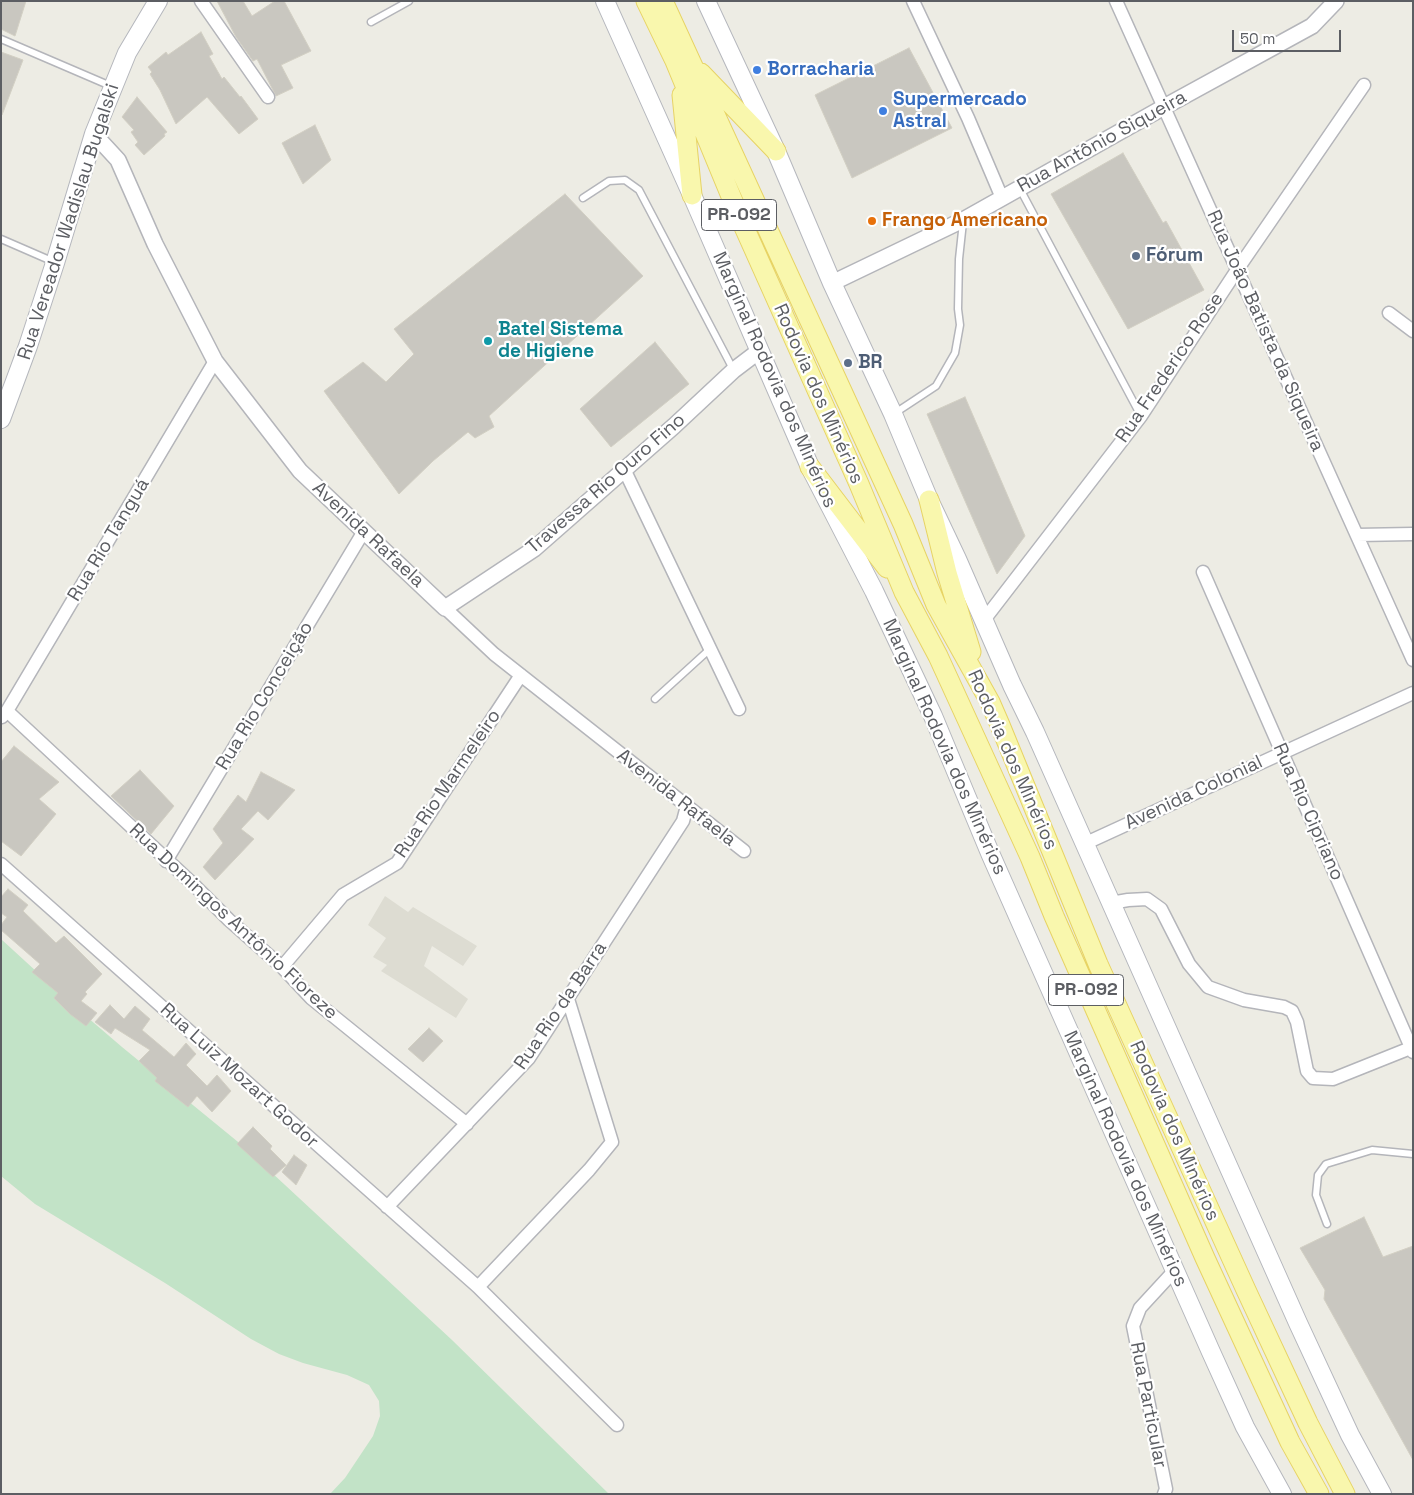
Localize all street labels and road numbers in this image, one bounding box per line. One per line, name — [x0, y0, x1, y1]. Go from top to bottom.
street label: Rua Vereador Wadislau Bugalski — [13, 81, 125, 363]
street label: Rua Antônio Siqueira — [1014, 86, 1190, 198]
road number: PR-092 — [702, 200, 776, 230]
street label: Rua João Batista da Siqueira — [1201, 207, 1329, 455]
street label: Marginal Rodovia dos Minérios — [707, 249, 841, 511]
street label: Rua Frederico Rose — [1111, 289, 1229, 447]
street label: Rodovia dos Minérios — [768, 301, 868, 487]
street label: Travessa Rio Ouro Fino — [522, 409, 690, 559]
street label: Rua Rio Tanguá — [63, 474, 155, 606]
street label: Avenida Rafaela — [307, 477, 429, 593]
street label: Marginal Rodovia dos Minérios — [877, 616, 1011, 878]
street label: Rua Rio Conceição — [212, 618, 318, 774]
street label: Rodovia dos Minérios — [962, 667, 1062, 853]
street label: Rua Rio Marmeleiro — [390, 706, 506, 862]
street label: Rua Rio Cipriano — [1268, 740, 1348, 884]
street label: Avenida Rafaela — [612, 744, 740, 852]
street label: Avenida Colonial — [1122, 751, 1266, 835]
street label: Rua Domingos Antônio Fioreze — [124, 819, 342, 1025]
street label: Rua Rio da Barra — [510, 938, 612, 1074]
road number: PR-092 — [1048, 974, 1124, 1006]
street label: Rua Luiz Mozart Godor — [155, 999, 323, 1153]
street label: Marginal Rodovia dos Minérios — [1058, 1028, 1192, 1290]
street label: Rodovia dos Minérios — [1124, 1038, 1224, 1224]
street label: Rua Particular — [1125, 1340, 1171, 1470]

